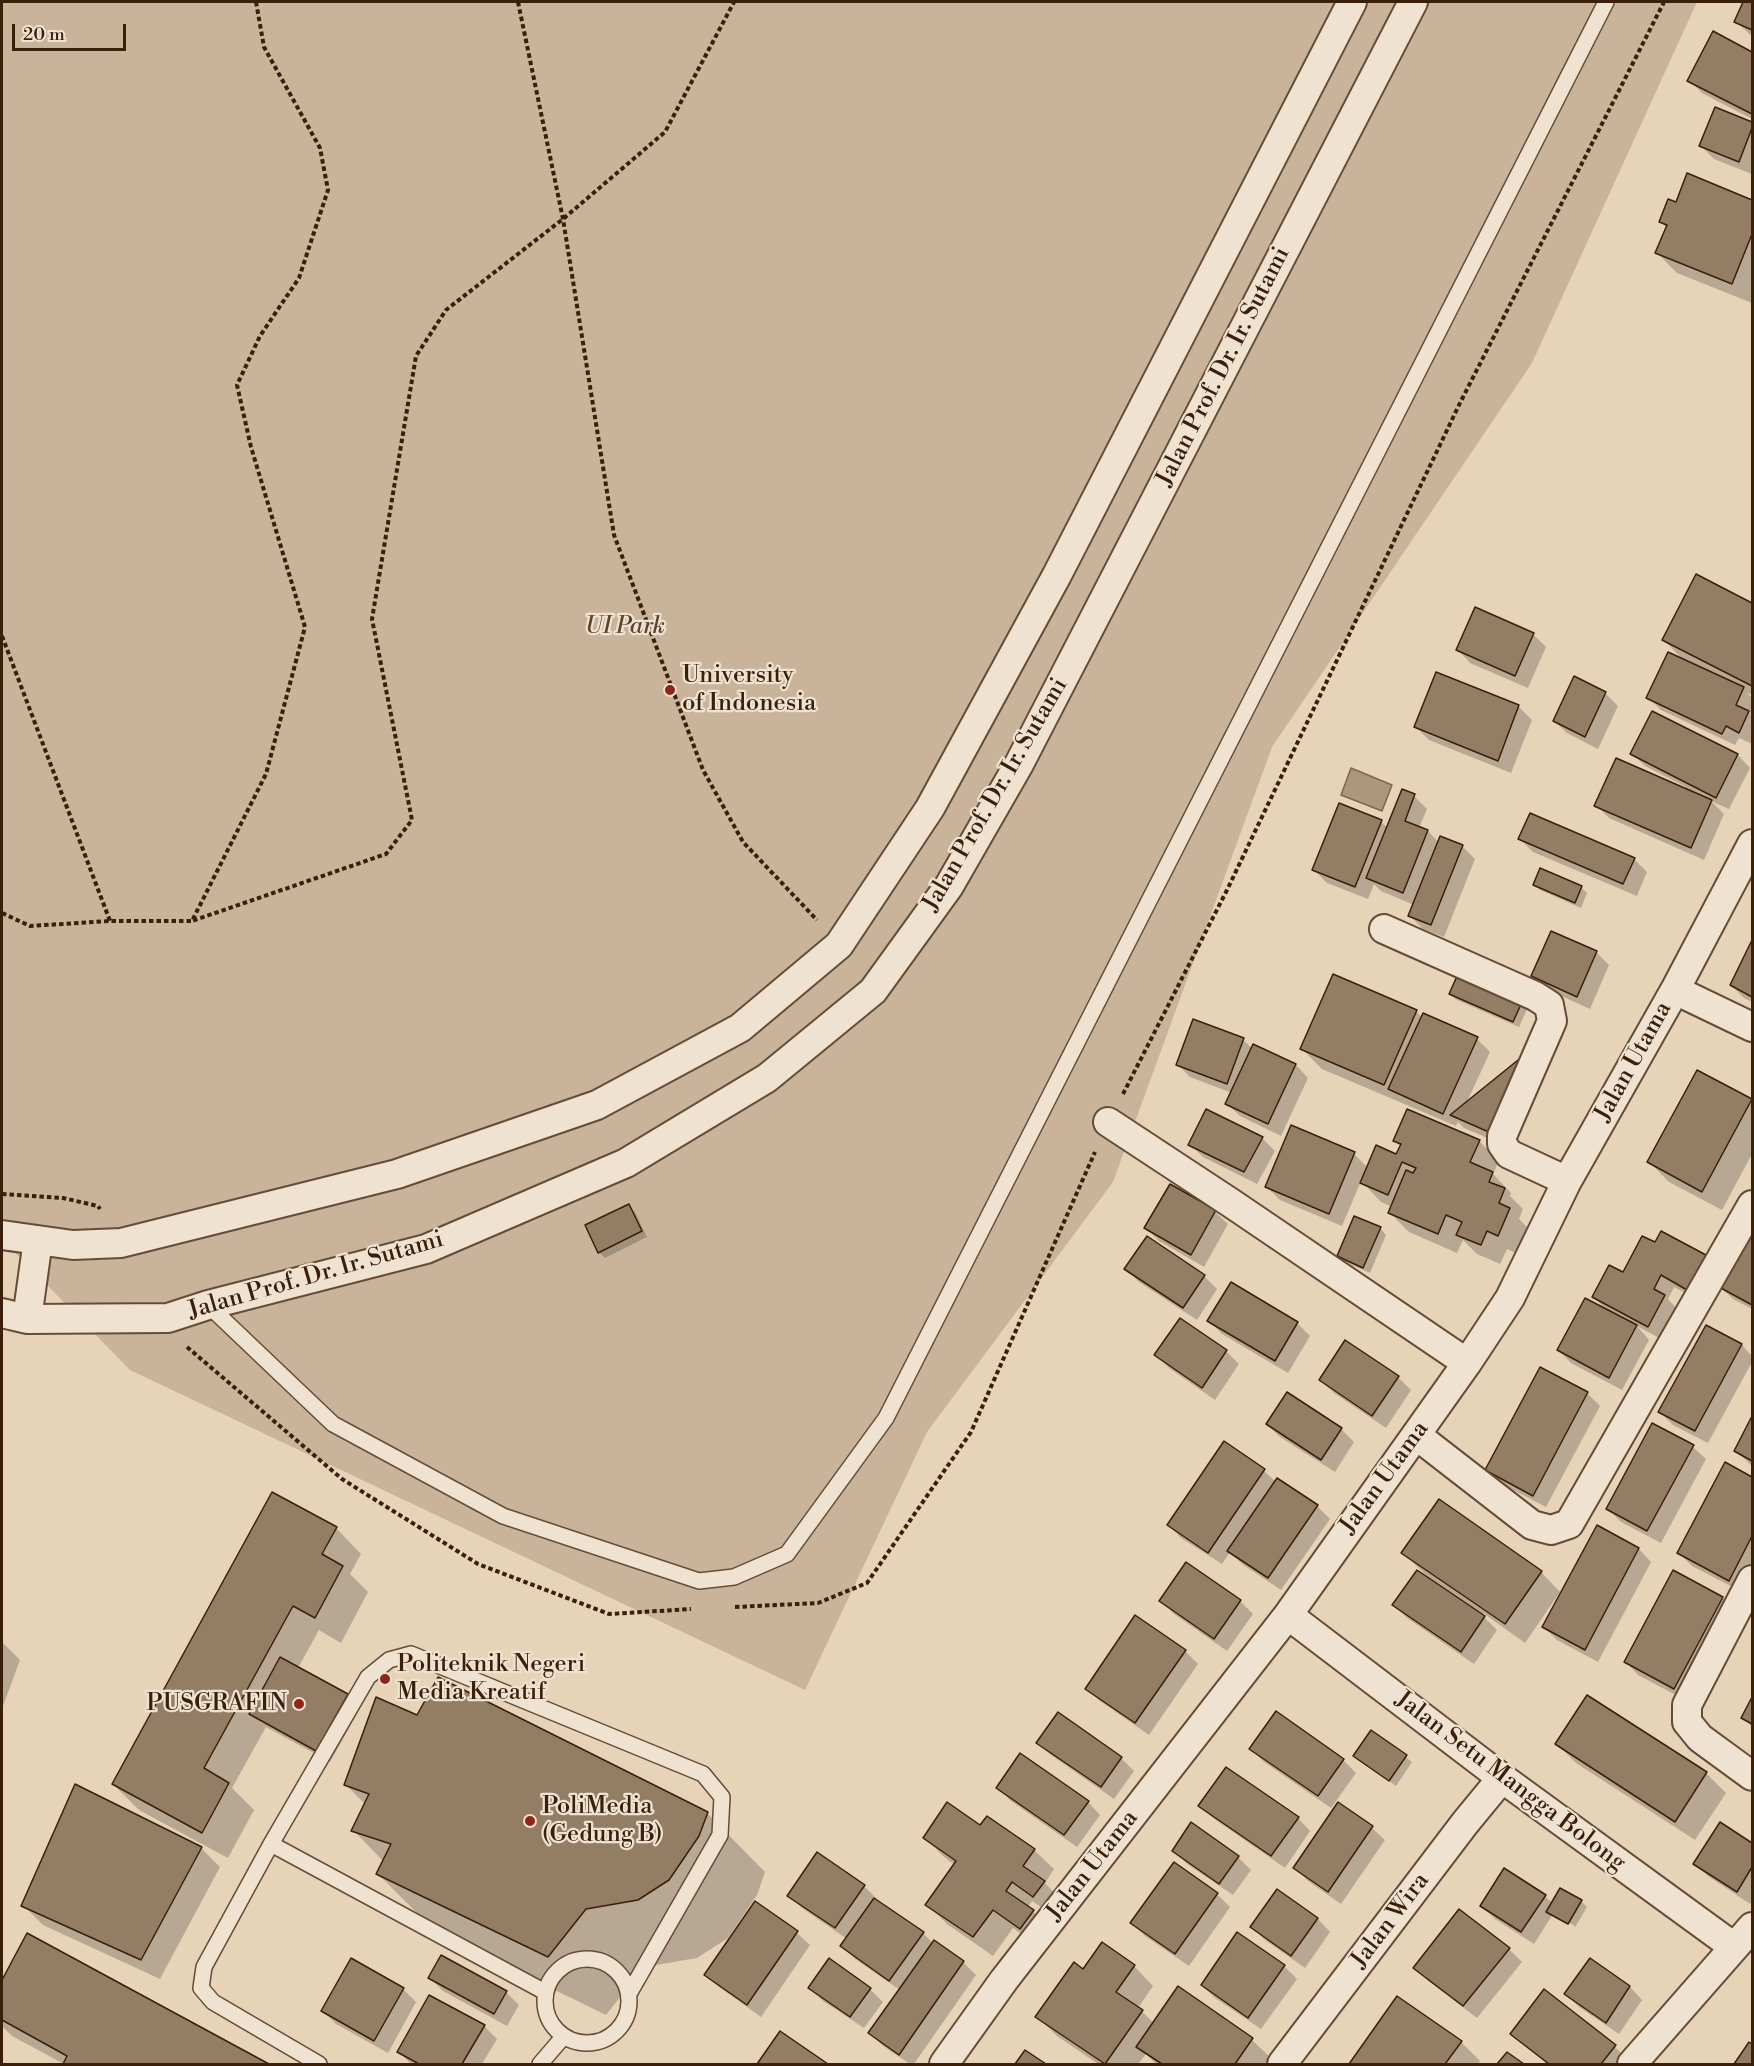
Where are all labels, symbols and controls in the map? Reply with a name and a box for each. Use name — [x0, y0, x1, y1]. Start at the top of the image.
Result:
scale bar — [15, 12, 129, 50]
text: 20 m — [23, 23, 65, 46]
street label: Jalan Prof. Dr. Ir. Sutami — [1151, 243, 1297, 491]
park label: UI Park — [585, 613, 665, 641]
place label: University of Indonesia — [682, 662, 816, 718]
street label: Jalan Prof. Dr. Ir. Sutami — [917, 673, 1075, 917]
marker: University of Indonesia — [663, 683, 677, 697]
street label: Jalan Utama — [1589, 997, 1679, 1127]
street label: Jalan Prof. Dr. Ir. Sutami — [185, 1226, 447, 1326]
street label: Jalan Utama — [1334, 1416, 1436, 1540]
place label: Politeknik Negeri Media Kreatif — [397, 1651, 585, 1707]
marker: Politeknik Negeri Media Kreatif — [378, 1672, 392, 1686]
street label: Jalan Setu Mangga Bolong — [1389, 1686, 1631, 1878]
place label: PUSGRAFIN — [146, 1690, 287, 1718]
marker: PUSGRAFIN — [292, 1697, 306, 1711]
place label: PoliMedia (Gedung B) — [542, 1793, 663, 1849]
street label: Jalan Utama — [1041, 1805, 1145, 1927]
marker: PoliMedia (Gedung B) — [523, 1814, 537, 1828]
street label: Jalan Wira — [1346, 1868, 1436, 1974]

